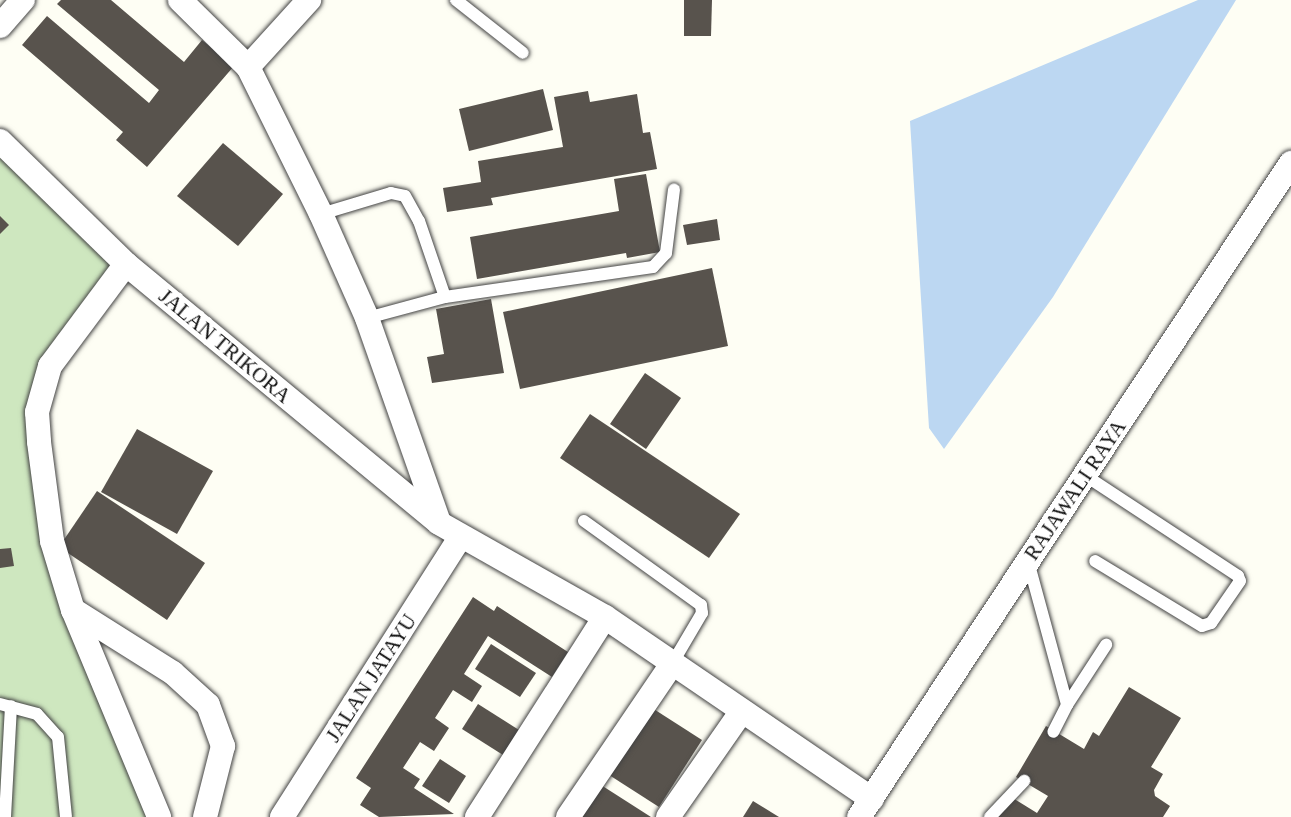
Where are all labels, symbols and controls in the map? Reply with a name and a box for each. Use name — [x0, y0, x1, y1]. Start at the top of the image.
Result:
street label: JALAN TRIKORA — [154, 283, 296, 409]
street label: RAJAWALI RAYA — [1019, 415, 1131, 565]
street label: JALAN JATAYU — [320, 609, 422, 747]

